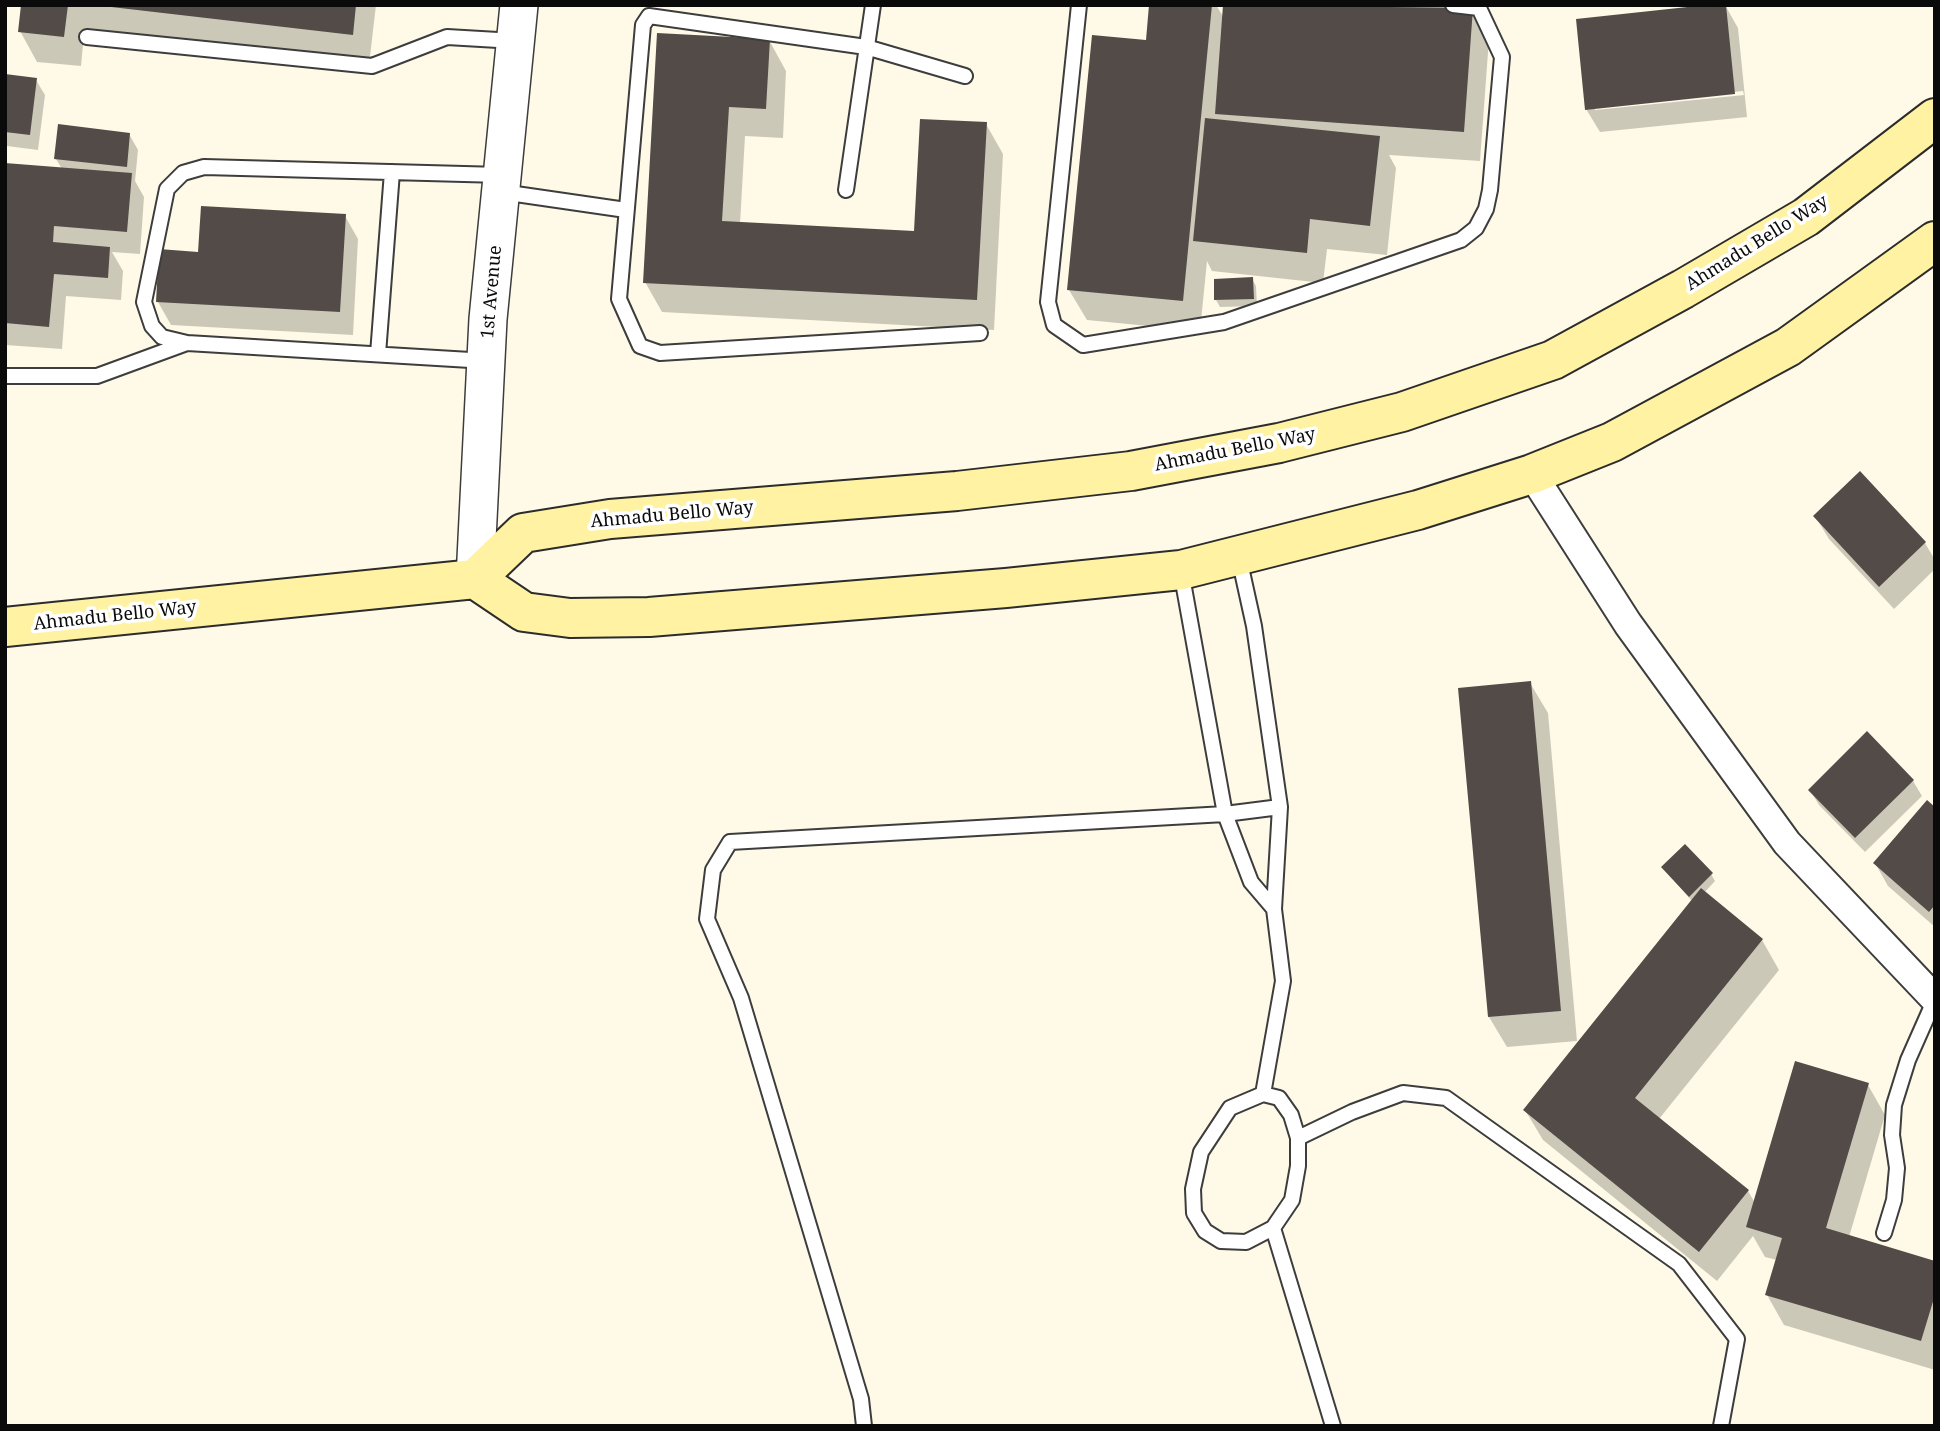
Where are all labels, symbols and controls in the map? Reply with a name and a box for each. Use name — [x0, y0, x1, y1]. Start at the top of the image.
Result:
street label: Ahmadu Bello Way — [1682, 190, 1832, 296]
street label: 1st Avenue — [477, 244, 507, 340]
street label: Ahmadu Bello Way — [1153, 424, 1317, 476]
street label: Ahmadu Bello Way — [590, 497, 754, 533]
street label: Ahmadu Bello Way — [33, 597, 197, 635]

